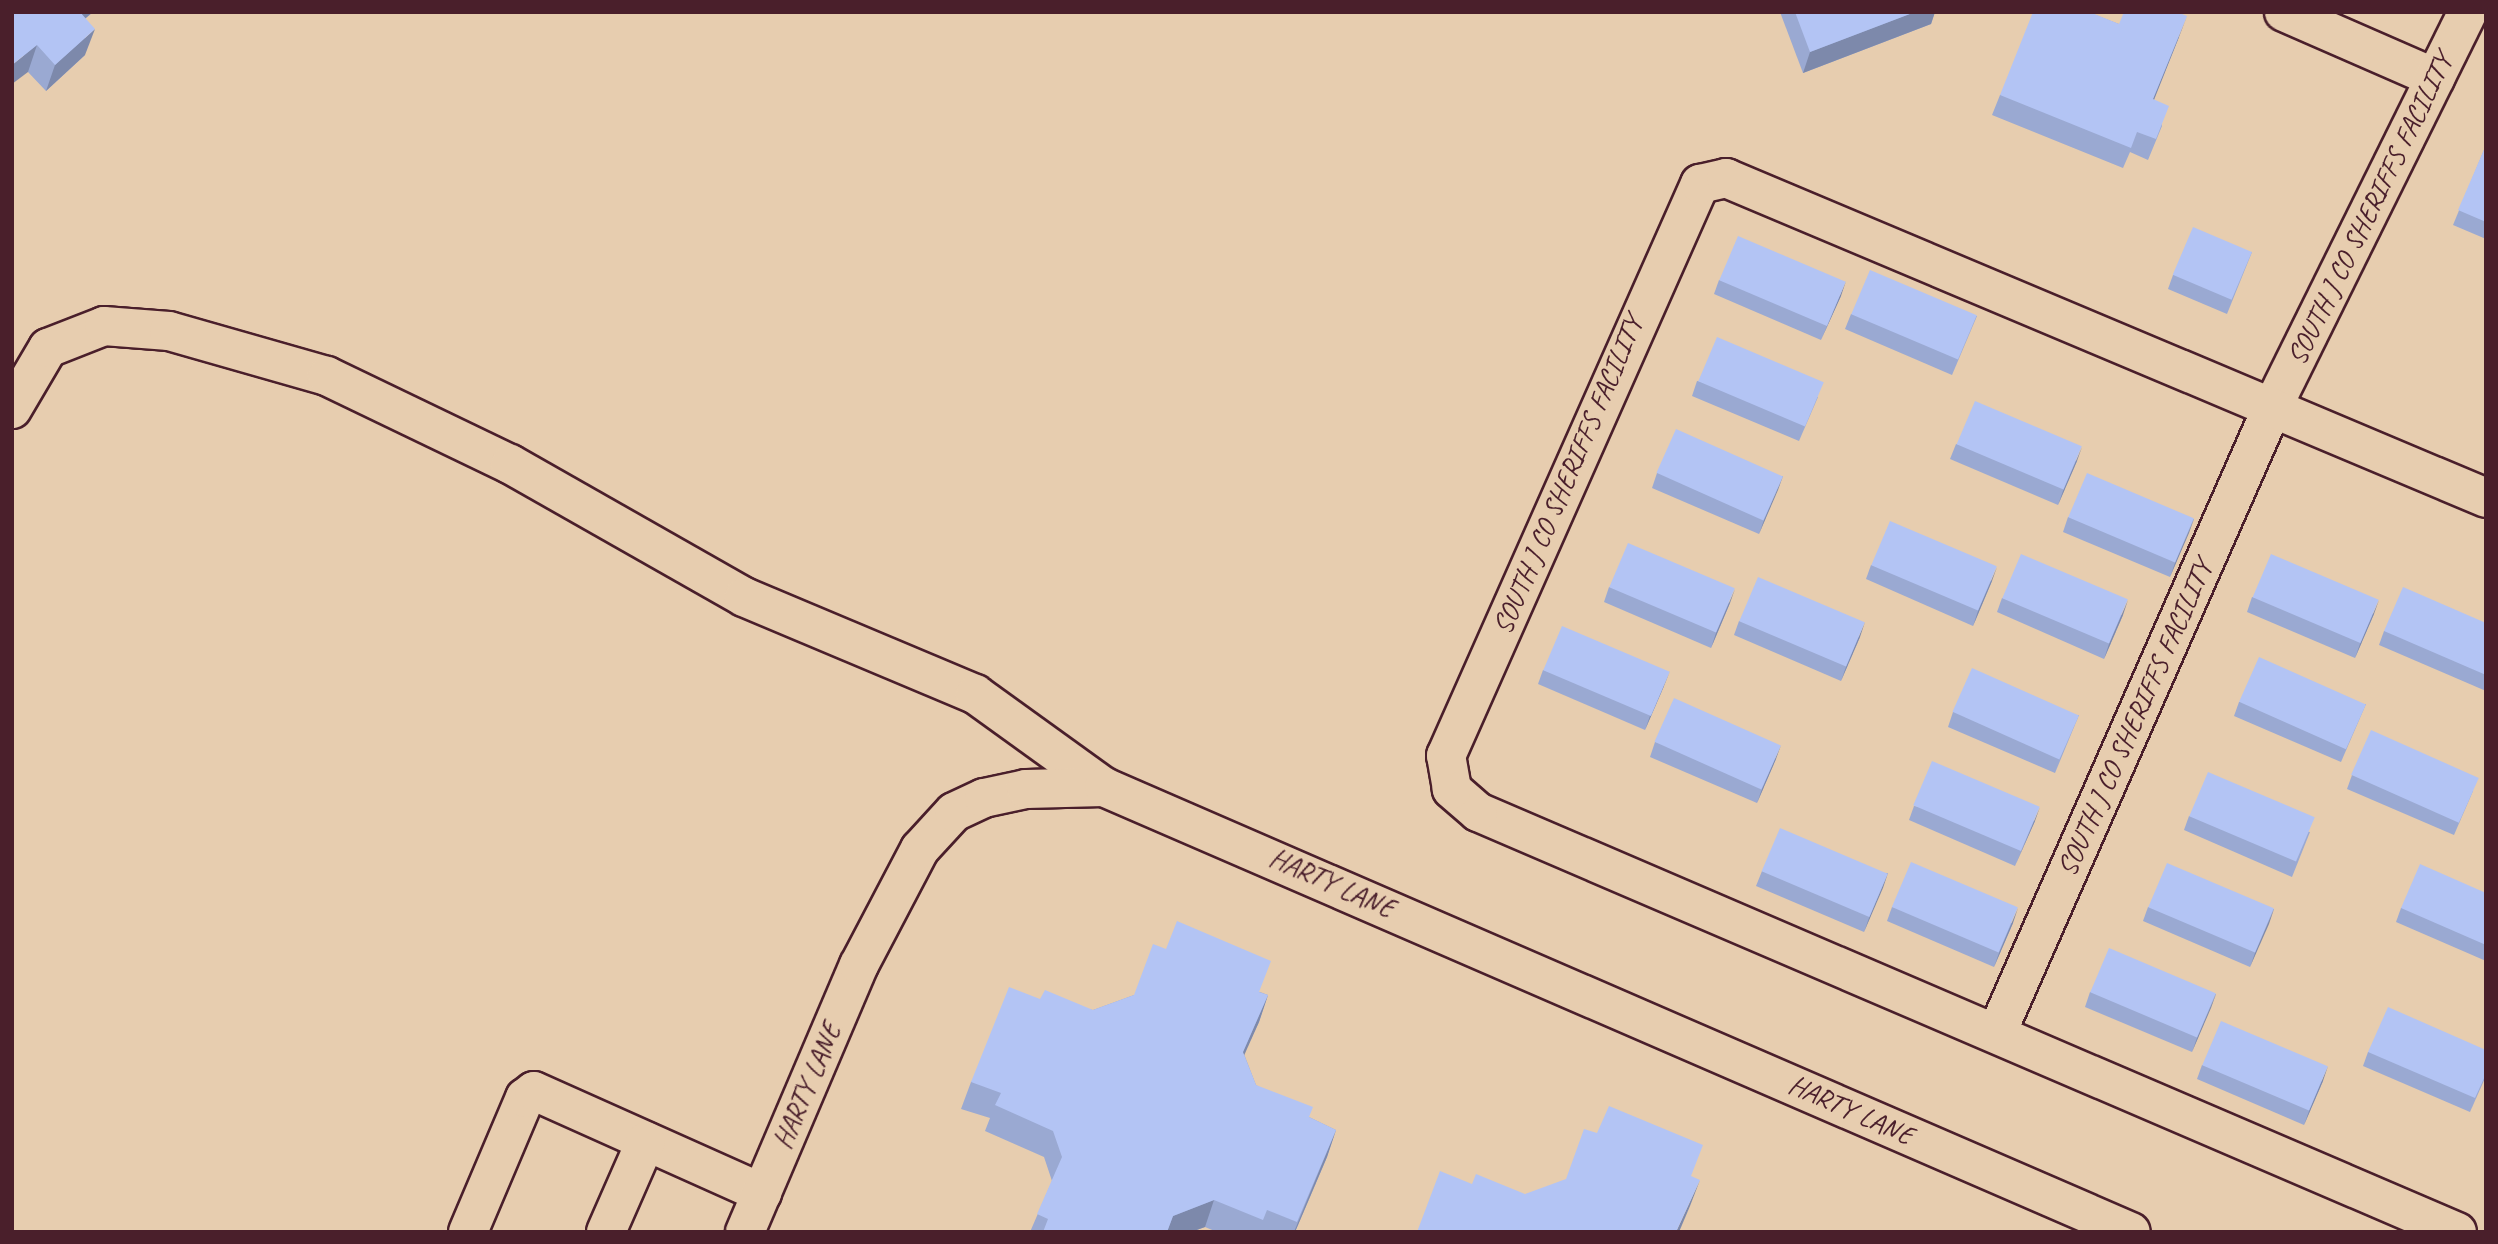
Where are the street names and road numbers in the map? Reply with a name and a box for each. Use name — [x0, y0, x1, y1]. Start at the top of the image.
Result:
street label: SOUTH J CO SHERIFFS FACILITY — [2280, 48, 2460, 370]
street label: SOUTH J CO SHERIFFS FACILITY — [1486, 311, 1650, 639]
street label: SOUTH J CO SHERIFFS FACILITY — [2050, 555, 2220, 881]
street label: HARTY LANE — [1264, 840, 1400, 926]
street label: HARTY LANE — [765, 1018, 849, 1154]
street label: HARTY LANE — [1783, 1067, 1919, 1153]

